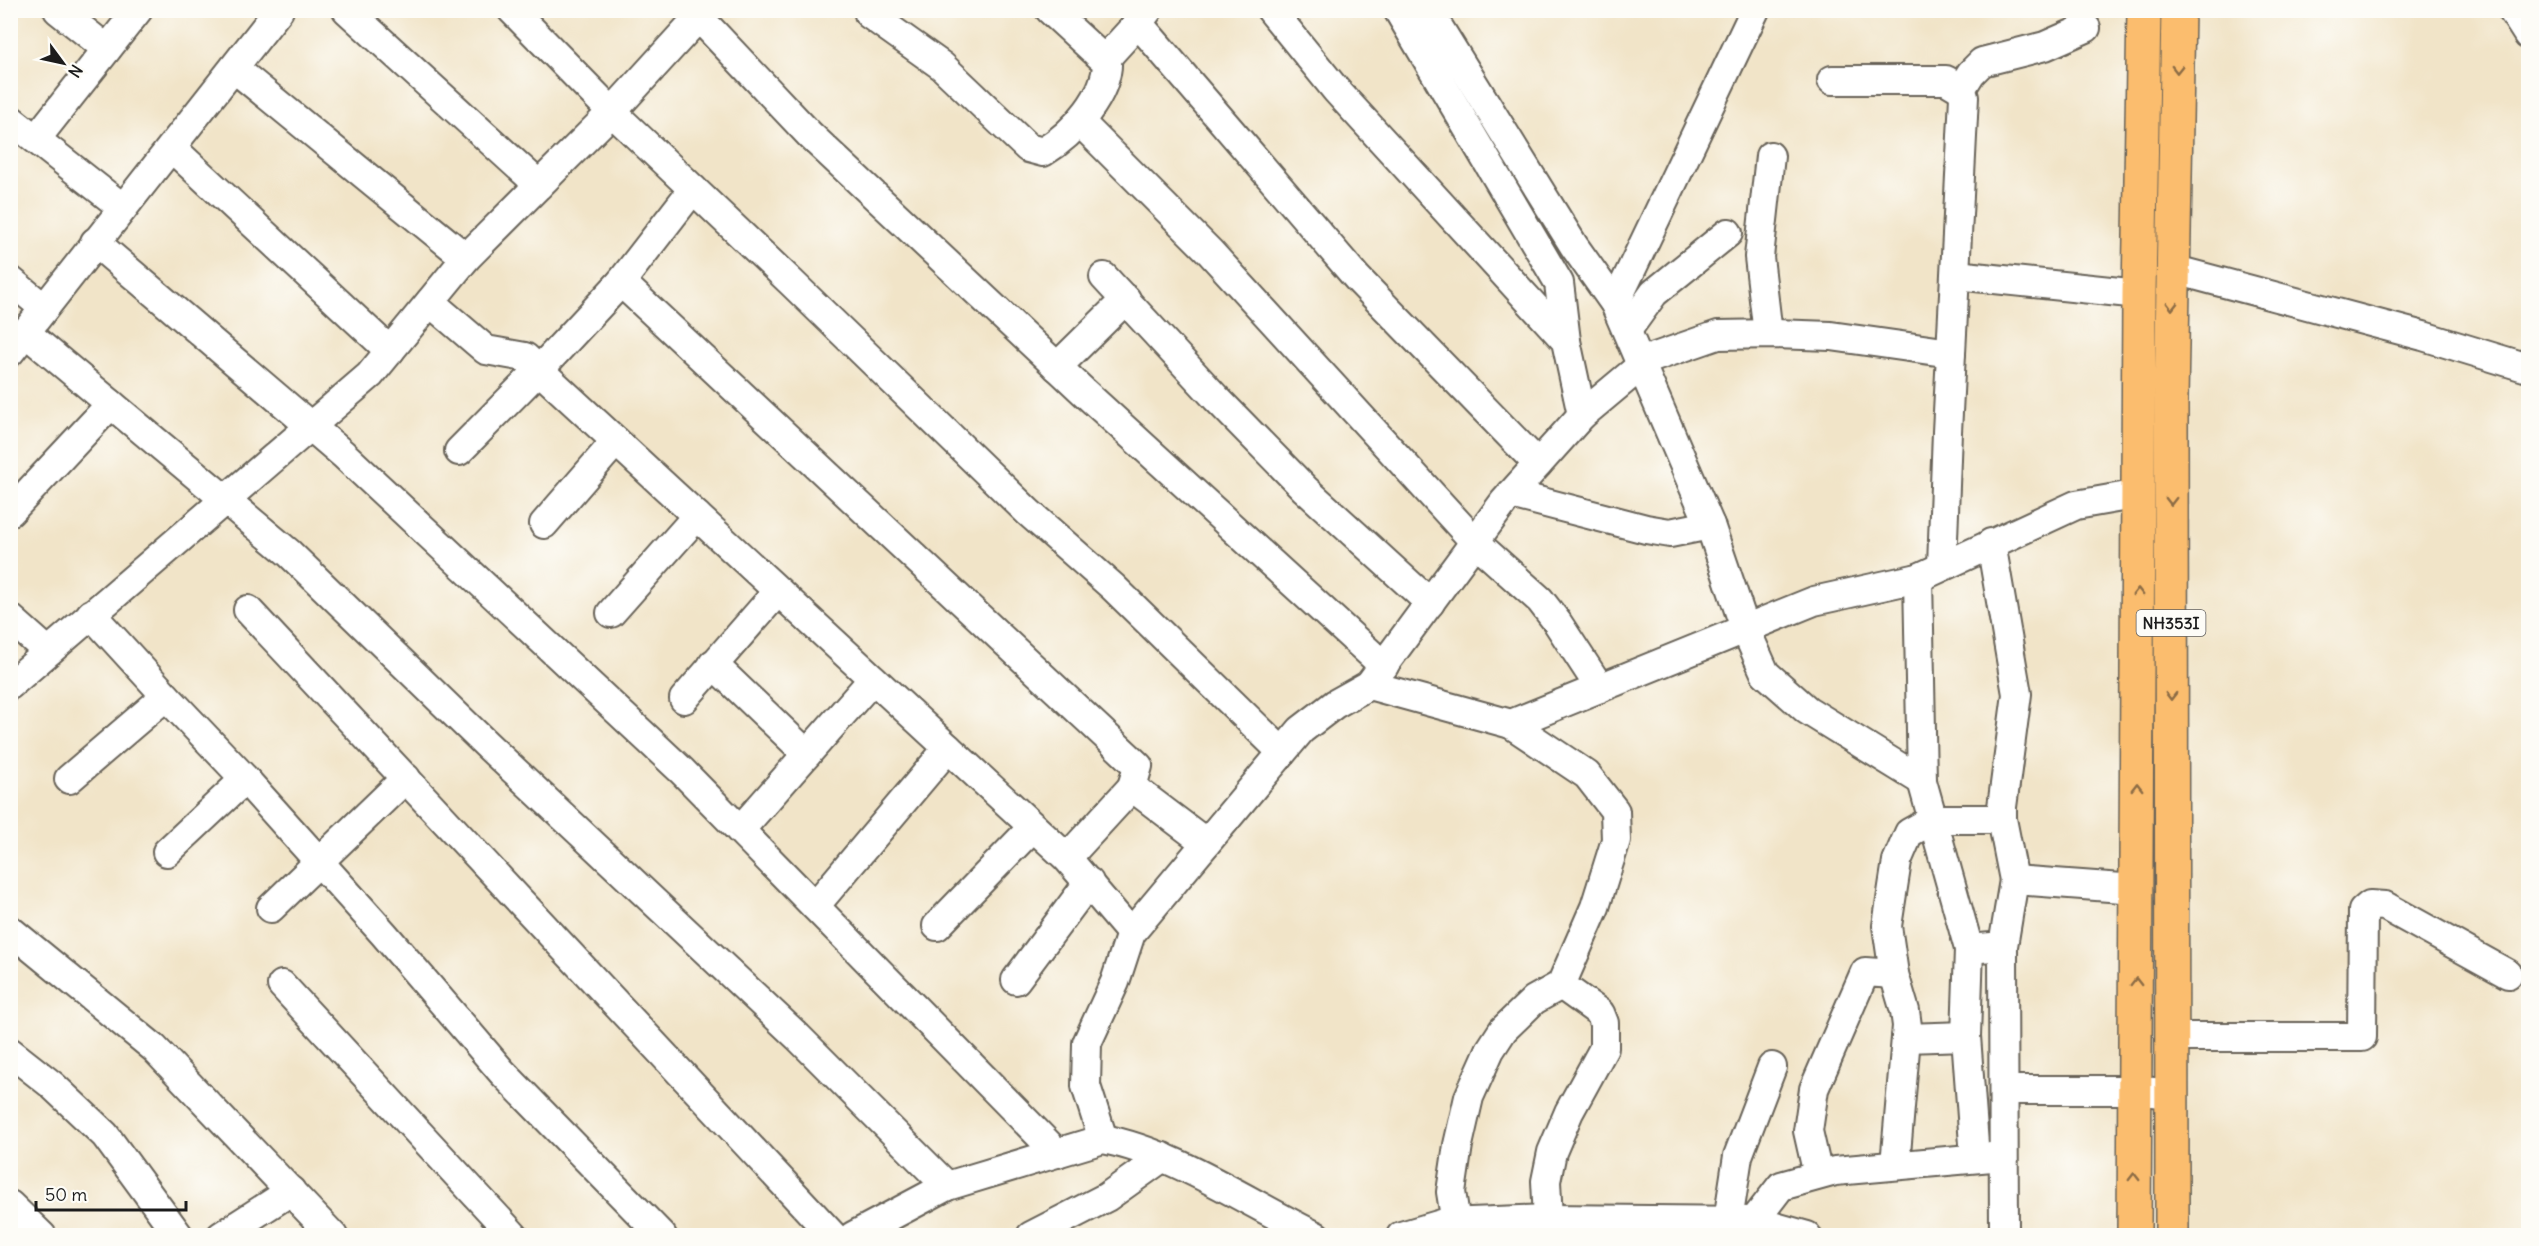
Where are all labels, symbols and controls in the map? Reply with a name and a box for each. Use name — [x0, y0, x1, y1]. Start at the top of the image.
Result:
north arrow — [33, 33, 93, 93]
text: N — [64, 61, 87, 81]
one-way arrow — [2171, 64, 2183, 73]
one-way arrow — [2166, 301, 2178, 310]
one-way arrow — [2165, 496, 2177, 505]
one-way arrow — [2132, 588, 2144, 597]
road number: NH353I — [2136, 610, 2206, 636]
one-way arrow — [2165, 691, 2177, 700]
one-way arrow — [2131, 783, 2143, 792]
one-way arrow — [2130, 978, 2142, 987]
one-way arrow — [2128, 1173, 2140, 1182]
scale bar — [36, 1174, 186, 1212]
text: 50 m — [45, 1183, 87, 1206]

